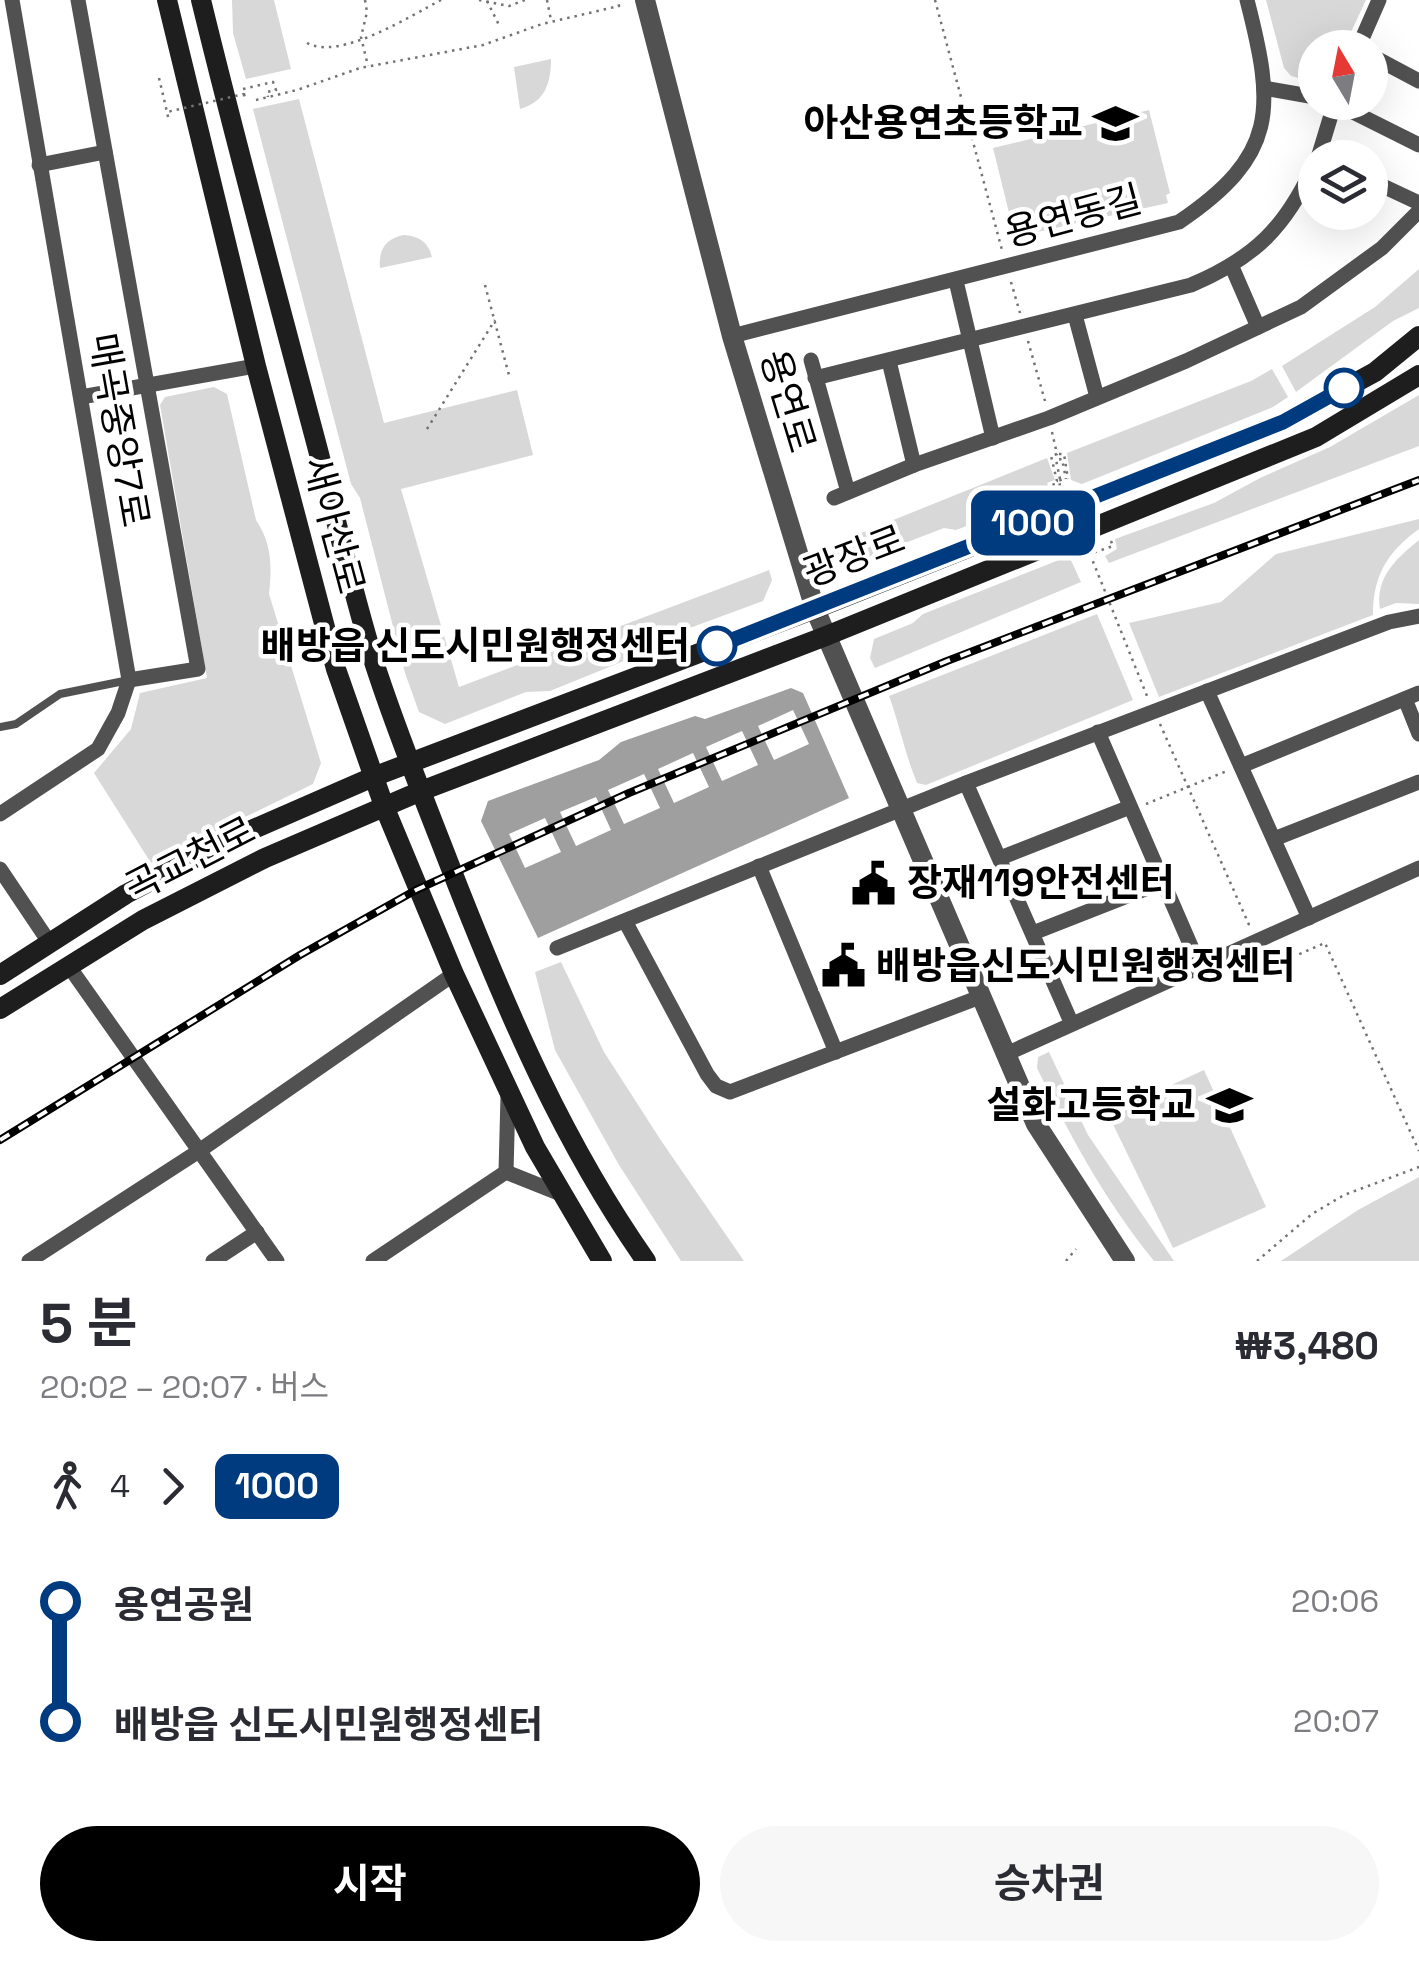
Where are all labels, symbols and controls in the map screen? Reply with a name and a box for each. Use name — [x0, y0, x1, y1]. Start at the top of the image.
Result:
north arrow — [1298, 30, 1388, 120]
map controls — [1298, 30, 1388, 230]
place label: 아산용연초등학교 — [803, 99, 1083, 147]
school or university icon: 아산용연초등학교 — [1092, 99, 1140, 147]
button: layers — [1298, 140, 1388, 230]
street label: 용연동길 — [999, 175, 1147, 257]
street label: 매곡중앙7로 — [78, 329, 160, 531]
street label: 용연로 — [750, 344, 826, 458]
unlabelled marker — [1325, 369, 1363, 407]
street label: 새아산로 — [293, 451, 375, 599]
line badge: 1000 — [963, 490, 1103, 556]
text: 1000 — [991, 501, 1075, 545]
street label: 광장로 — [796, 515, 912, 597]
place label: 배방읍 신도시민원행정센터 — [261, 622, 690, 670]
marker: 배방읍 신도시민원행정센터 — [698, 627, 736, 665]
street label: 곡교천로 — [117, 806, 263, 912]
public building icon: 장재119안전센터 — [850, 859, 898, 907]
place label: 장재119안전센터 — [907, 859, 1175, 907]
public building icon: 배방읍신도시민원행정센터 — [819, 942, 867, 990]
place label: 배방읍신도시민원행정센터 — [876, 942, 1296, 990]
place label: 설화고등학교 — [986, 1081, 1196, 1129]
school or university icon: 설화고등학교 — [1205, 1081, 1253, 1129]
text: 5 분 — [40, 1288, 138, 1358]
text: ₩3,480 — [1234, 1322, 1379, 1370]
text: 20:02 – 20:07 · 버스 — [40, 1367, 329, 1407]
icon: walk — [40, 1459, 95, 1514]
icon: forward — [145, 1459, 200, 1514]
text: 1000 — [235, 1464, 319, 1508]
text: 4 — [110, 1466, 130, 1506]
text: 용연공원 — [114, 1581, 254, 1629]
text: 20:06 — [1291, 1581, 1379, 1621]
text: 배방읍 신도시민원행정센터 — [114, 1701, 543, 1749]
text: 20:07 — [1293, 1701, 1379, 1741]
button: 시작 — [40, 1826, 700, 1941]
button: 승차권 — [720, 1826, 1379, 1941]

